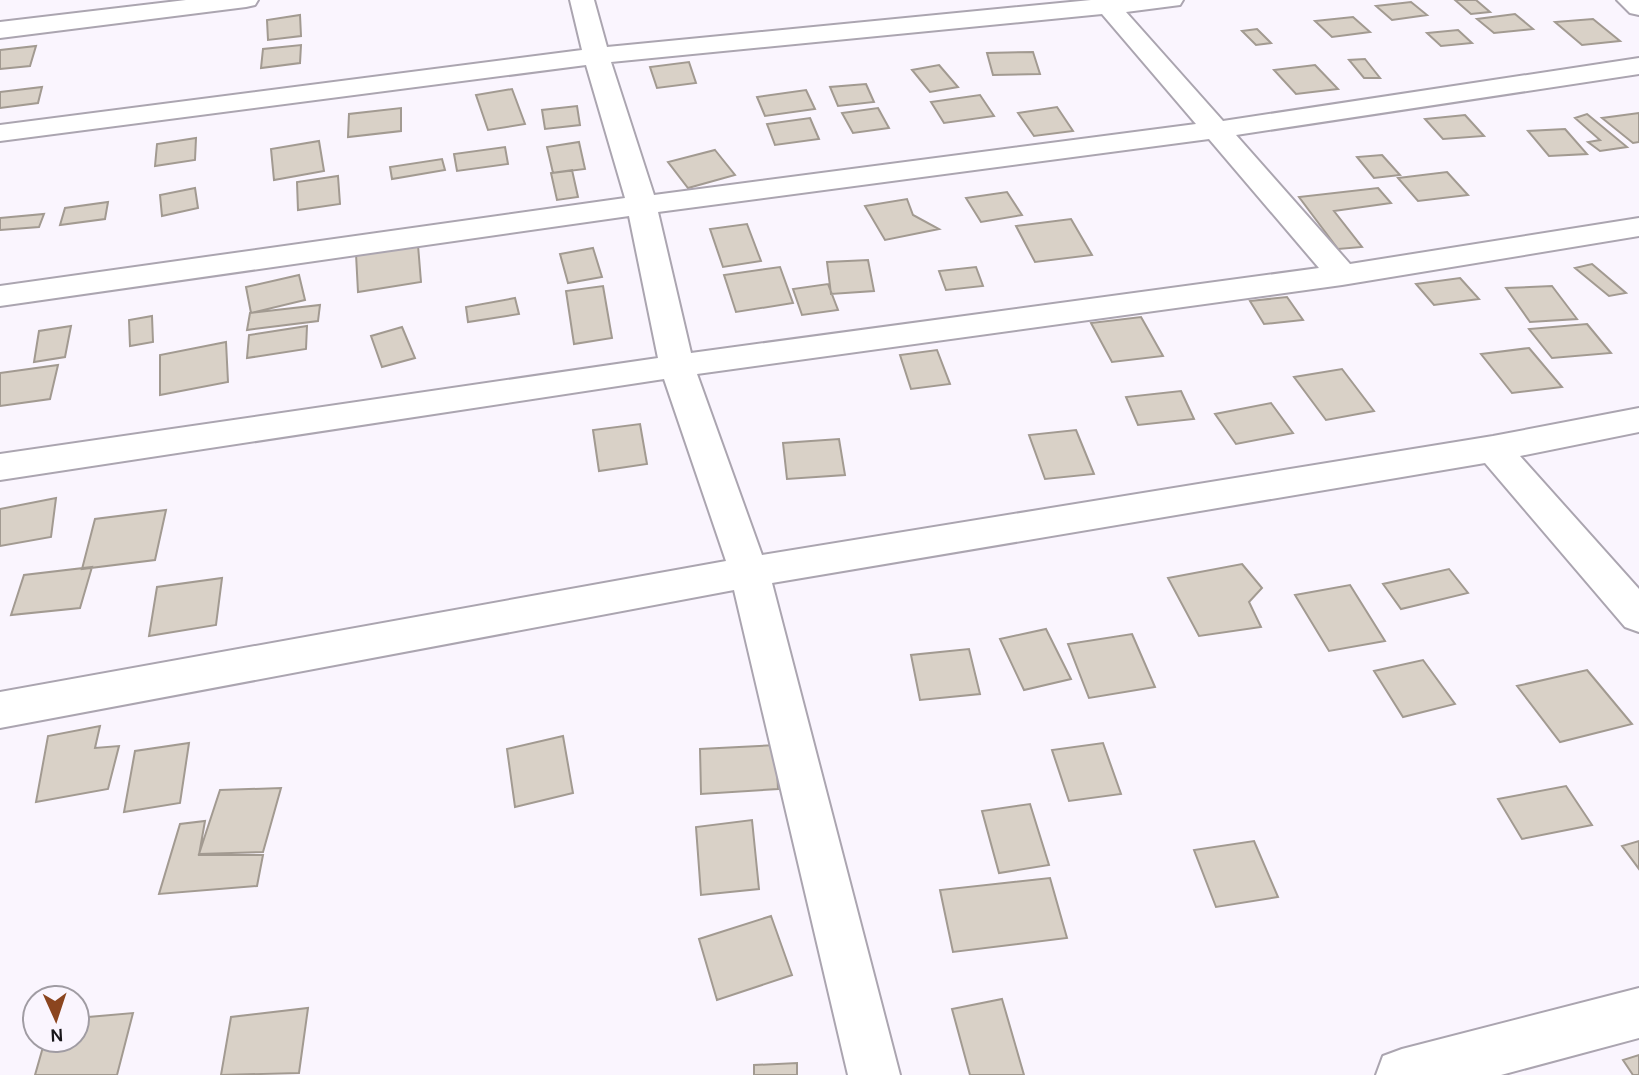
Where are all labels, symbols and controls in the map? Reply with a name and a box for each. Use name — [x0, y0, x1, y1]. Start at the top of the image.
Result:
north arrow — [21, 984, 91, 1054]
text: N — [49, 1024, 64, 1046]

